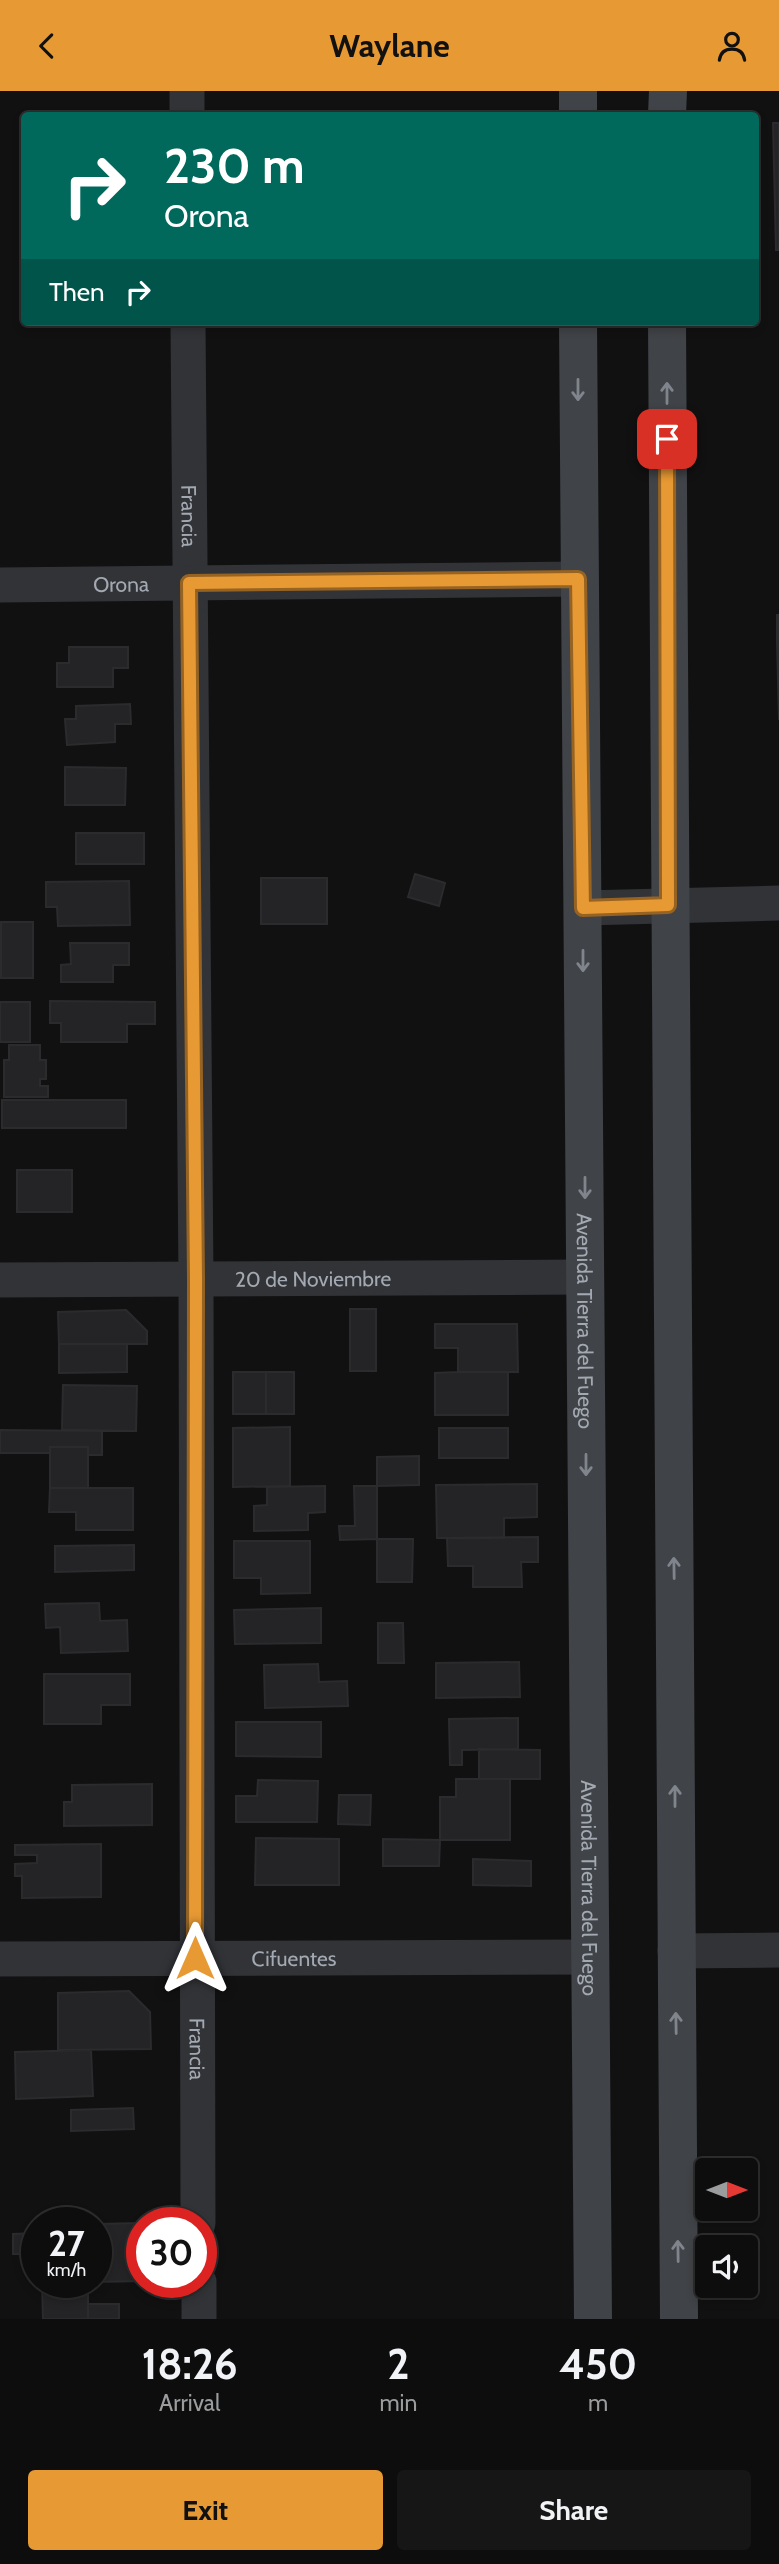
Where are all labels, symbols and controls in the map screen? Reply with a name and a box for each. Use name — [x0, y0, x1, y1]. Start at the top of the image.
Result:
text: Waylane — [329, 26, 450, 65]
icon: back — [28, 27, 66, 65]
icon: person — [713, 27, 751, 65]
text: 230 m — [164, 136, 305, 195]
icon: right — [49, 140, 140, 231]
text: Orona — [164, 196, 249, 235]
icon: right — [119, 273, 157, 311]
text: Then — [49, 276, 105, 308]
one-way arrow — [571, 378, 585, 401]
one-way arrow — [660, 382, 674, 405]
pin — [637, 409, 697, 469]
icon: arrive — [648, 420, 686, 458]
street label: Francia — [177, 485, 202, 547]
street label: Orona — [93, 571, 149, 597]
one-way arrow — [576, 949, 590, 972]
one-way arrow — [578, 1176, 592, 1199]
street label: Avenida Tierra del Fuego — [572, 1213, 599, 1429]
street label: 20 de Noviembre — [235, 1265, 391, 1291]
one-way arrow — [579, 1453, 593, 1476]
one-way arrow — [668, 1557, 681, 1580]
street label: Avenida Tierra del Fuego — [576, 1780, 603, 1996]
one-way arrow — [668, 1785, 682, 1808]
position arrow — [158, 1921, 232, 1995]
street label: Cifuentes — [252, 1945, 337, 1971]
one-way arrow — [669, 2012, 683, 2035]
street label: Francia — [185, 2018, 210, 2080]
north arrow — [695, 2158, 758, 2221]
map controls — [695, 2158, 758, 2298]
speed limit sign: 30 — [126, 2207, 217, 2298]
text: 27 — [48, 2222, 85, 2265]
button: sound — [695, 2235, 758, 2298]
one-way arrow — [671, 2240, 685, 2263]
text: km/h — [47, 2259, 86, 2281]
text: 18:26 — [142, 2338, 238, 2390]
text: 2 — [387, 2338, 409, 2390]
text: 450 — [559, 2338, 637, 2390]
text: Arrival — [159, 2389, 220, 2417]
text: min — [379, 2389, 417, 2417]
text: m — [588, 2389, 608, 2417]
button: Exit — [28, 2470, 383, 2550]
button: Share — [397, 2470, 751, 2550]

